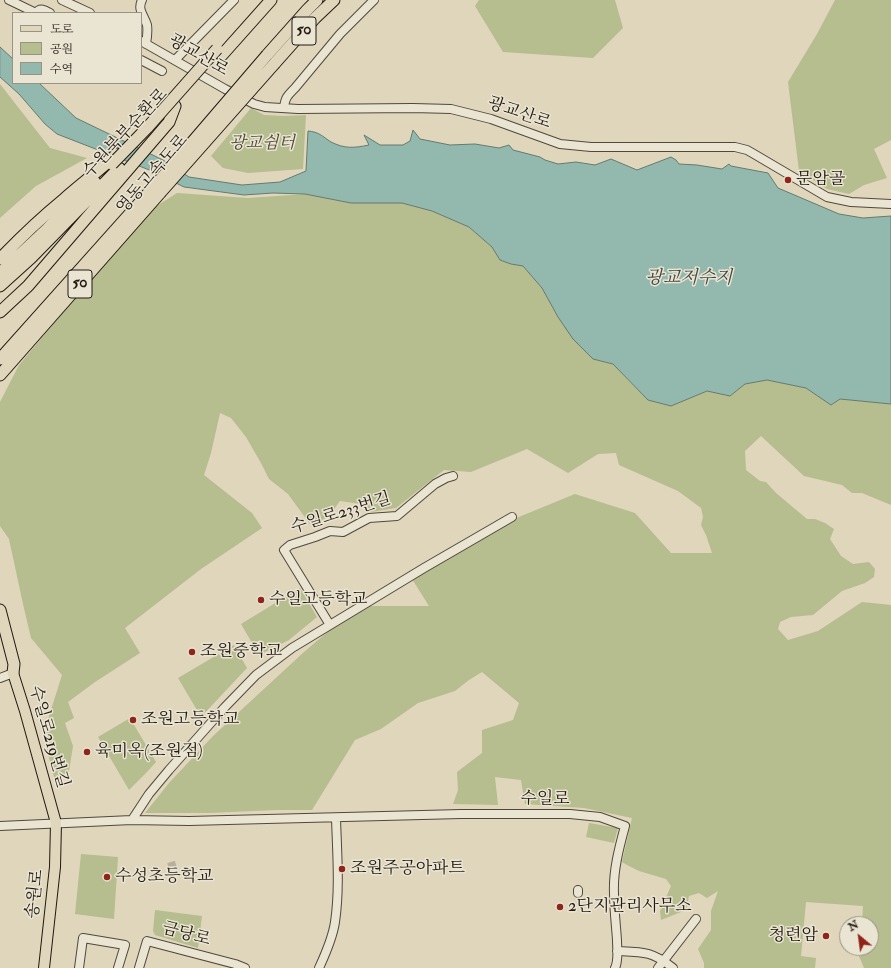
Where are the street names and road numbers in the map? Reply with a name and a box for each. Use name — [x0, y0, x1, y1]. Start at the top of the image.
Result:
road number: 50 — [292, 17, 316, 45]
street label: 광교산로 — [164, 31, 232, 81]
street label: 수원북부순환로 — [79, 85, 173, 183]
street label: 광교산로 — [485, 94, 553, 134]
street label: 영동고속도로 — [113, 131, 193, 219]
road number: 50 — [68, 270, 92, 298]
street label: 수일로233번길 — [288, 489, 394, 539]
street label: 수일로219번길 — [24, 684, 72, 790]
street label: 수일로 — [520, 789, 570, 811]
street label: 송원로 — [23, 868, 49, 920]
street label: 금당로 — [160, 919, 212, 951]

